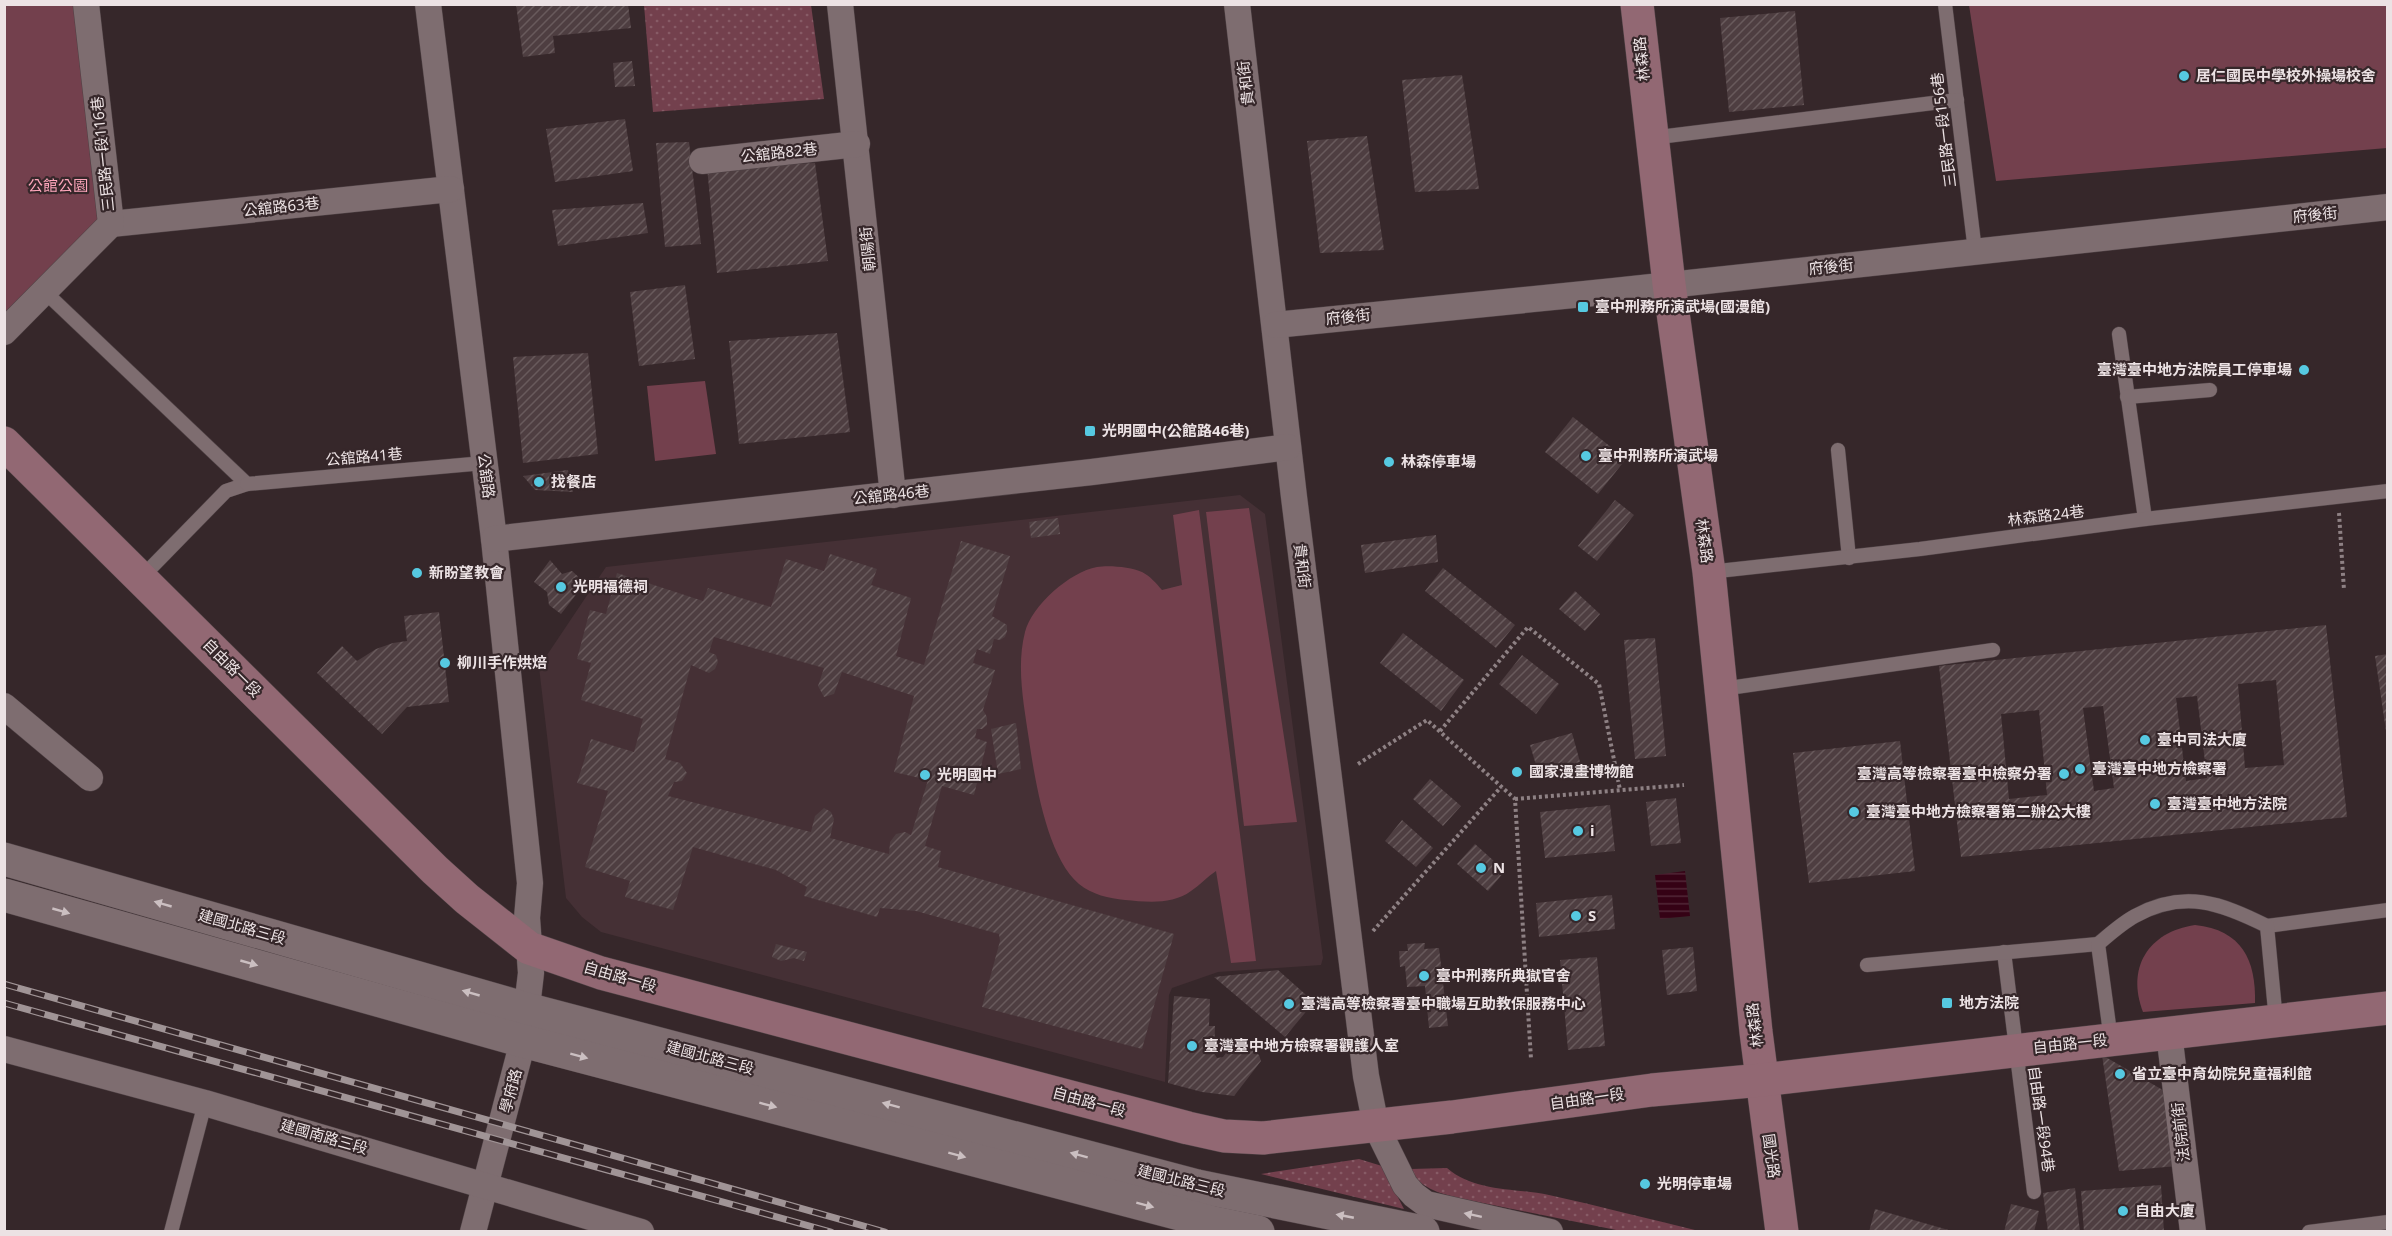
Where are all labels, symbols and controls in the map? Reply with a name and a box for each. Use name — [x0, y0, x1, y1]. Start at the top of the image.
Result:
street label: 林森路 — [1629, 36, 1653, 83]
street label: 貴和街 — [1232, 60, 1258, 107]
place label: 居仁國民中學校外操場校舍 — [2196, 65, 2376, 85]
marker: 居仁國民中學校外操場校舍 — [2177, 69, 2191, 83]
street label: 三民路一段156巷 — [1926, 71, 1960, 189]
street label: 三民路一段116巷 — [86, 96, 118, 213]
street label: 公舘路82巷 — [739, 138, 818, 166]
park label: 公館公園 — [28, 175, 88, 195]
street label: 公舘路63巷 — [241, 192, 320, 220]
street label: 府後街 — [2291, 202, 2338, 226]
street label: 朝陽街 — [855, 226, 879, 273]
street label: 府後街 — [1807, 254, 1854, 278]
place label: 臺中刑務所演武場(國漫館) — [1595, 296, 1770, 316]
marker: 臺中刑務所演武場(國漫館) — [1576, 300, 1590, 314]
street label: 府後街 — [1324, 304, 1371, 328]
place label: 臺灣臺中地方法院員工停車場 — [2097, 359, 2292, 379]
marker: 臺灣臺中地方法院員工停車場 — [2297, 363, 2311, 377]
place label: 光明國中(公館路46巷) — [1102, 420, 1249, 440]
marker: 光明國中(公館路46巷) — [1083, 424, 1097, 438]
street label: 公舘路41巷 — [325, 443, 403, 469]
place label: 臺中刑務所演武場 — [1598, 445, 1718, 465]
marker: 臺中刑務所演武場 — [1579, 449, 1593, 463]
place label: 林森停車場 — [1401, 451, 1476, 471]
street label: 公舘路 — [474, 452, 500, 499]
marker: 林森停車場 — [1382, 455, 1396, 469]
place label: 找餐店 — [551, 471, 596, 491]
marker: 找餐店 — [532, 475, 546, 489]
street label: 公舘路46巷 — [851, 480, 930, 508]
street label: 林森路24巷 — [2006, 500, 2085, 530]
street label: 林森路 — [1692, 517, 1718, 565]
street label: 貴和街 — [1290, 542, 1316, 589]
place label: 新盼望教會 — [429, 562, 504, 582]
marker: 新盼望教會 — [410, 566, 424, 580]
place label: 光明福德祠 — [573, 576, 648, 596]
marker: 光明福德祠 — [554, 580, 568, 594]
street label: 自由路一段 — [199, 634, 266, 701]
place label: 柳川手作烘焙 — [457, 652, 547, 672]
marker: 柳川手作烘焙 — [438, 656, 452, 670]
place label: 臺中司法大廈 — [2157, 729, 2247, 749]
marker: 臺中司法大廈 — [2138, 733, 2152, 747]
place label: 臺灣臺中地方檢察署 — [2092, 758, 2227, 778]
place label: 國家漫畫博物館 — [1529, 761, 1634, 781]
marker: 臺灣臺中地方檢察署 — [2073, 762, 2087, 776]
place label: 臺灣高等檢察署臺中檢察分署 — [1857, 763, 2052, 783]
place label: 光明國中 — [937, 764, 997, 784]
marker: 國家漫畫博物館 — [1510, 765, 1524, 779]
marker: 臺灣高等檢察署臺中檢察分署 — [2057, 767, 2071, 781]
marker: 光明國中 — [918, 768, 932, 782]
place label: 臺灣臺中地方法院 — [2167, 793, 2287, 813]
marker: 臺灣臺中地方法院 — [2148, 797, 2162, 811]
place label: 臺灣臺中地方檢察署第二辦公大樓 — [1866, 801, 2091, 821]
marker: 臺灣臺中地方檢察署第二辦公大樓 — [1847, 805, 1861, 819]
place label: i — [1590, 820, 1595, 840]
marker: i — [1571, 824, 1585, 838]
place label: N — [1493, 857, 1505, 877]
marker: N — [1474, 861, 1488, 875]
one-way arrow — [153, 899, 171, 908]
street label: 建國北路三段 — [196, 904, 288, 948]
place label: S — [1588, 905, 1596, 925]
one-way arrow — [52, 906, 70, 916]
marker: S — [1569, 909, 1583, 923]
street label: 自由路一段 — [581, 956, 659, 996]
one-way arrow — [239, 959, 258, 969]
place label: 臺中刑務所典獄官舍 — [1436, 965, 1571, 985]
marker: 臺中刑務所典獄官舍 — [1417, 969, 1431, 983]
one-way arrow — [462, 988, 480, 997]
place label: 地方法院 — [1959, 992, 2019, 1012]
place label: 臺灣高等檢察署臺中職場互助教保服務中心 — [1301, 993, 1586, 1013]
marker: 地方法院 — [1940, 996, 1954, 1010]
marker: 臺灣高等檢察署臺中職場互助教保服務中心 — [1282, 997, 1296, 1011]
street label: 林森路 — [1741, 1002, 1767, 1049]
street label: 自由路一段 — [2032, 1029, 2108, 1057]
place label: 臺灣臺中地方檢察署觀護人室 — [1204, 1035, 1399, 1055]
street label: 建國北路三段 — [664, 1036, 756, 1078]
marker: 臺灣臺中地方檢察署觀護人室 — [1185, 1039, 1199, 1053]
one-way arrow — [570, 1051, 589, 1061]
place label: 省立臺中育幼院兒童福利館 — [2132, 1063, 2312, 1083]
street label: 自由路一段94巷 — [2025, 1064, 2059, 1173]
street label: 學府路 — [495, 1066, 526, 1115]
marker: 省立臺中育幼院兒童福利館 — [2113, 1067, 2127, 1081]
street label: 自由路一段 — [1050, 1082, 1128, 1120]
street label: 自由路一段 — [1548, 1083, 1625, 1113]
one-way arrow — [882, 1100, 900, 1110]
one-way arrow — [759, 1101, 777, 1111]
street label: 法院前街 — [2166, 1101, 2194, 1163]
street label: 建國南路三段 — [278, 1114, 370, 1158]
street label: 國光路 — [1759, 1132, 1785, 1180]
one-way arrow — [1070, 1150, 1088, 1160]
one-way arrow — [948, 1151, 966, 1160]
street label: 建國北路三段 — [1135, 1159, 1227, 1201]
place label: 光明停車場 — [1657, 1173, 1732, 1193]
marker: 光明停車場 — [1638, 1177, 1652, 1191]
one-way arrow — [1136, 1200, 1154, 1210]
place label: 自由大廈 — [2135, 1200, 2195, 1220]
marker: 自由大廈 — [2116, 1204, 2130, 1218]
one-way arrow — [1463, 1210, 1482, 1219]
one-way arrow — [1335, 1211, 1354, 1220]

